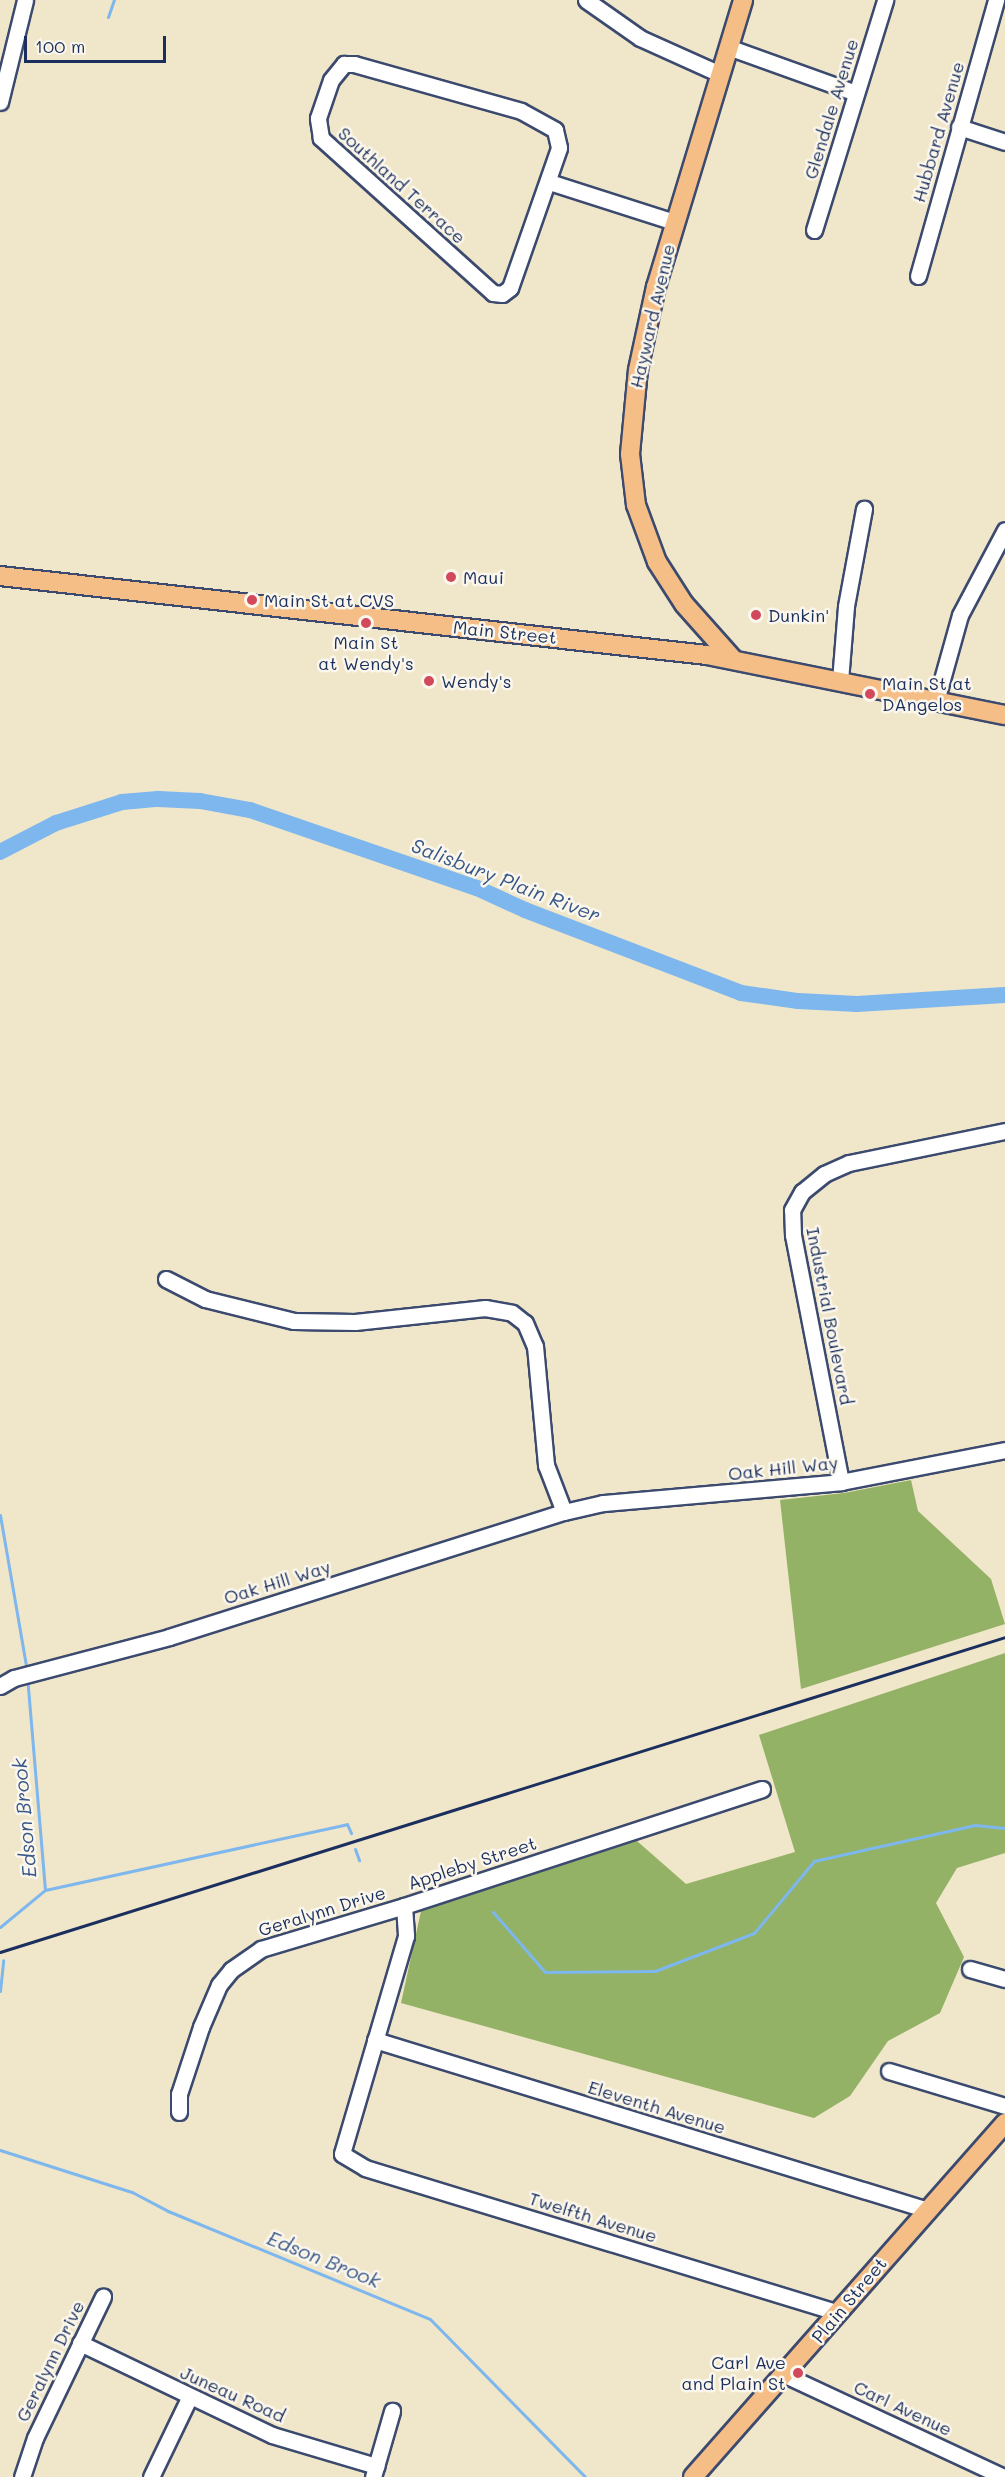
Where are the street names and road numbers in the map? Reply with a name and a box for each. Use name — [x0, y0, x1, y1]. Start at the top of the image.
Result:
street label: Glendale Avenue — [799, 36, 863, 182]
street label: Hubbard Avenue — [908, 59, 968, 205]
street label: Southland Terrace — [334, 122, 470, 248]
street label: Hayward Avenue — [625, 242, 679, 390]
street label: Main Street — [452, 616, 558, 648]
street label: Industrial Boulevard — [802, 1225, 858, 1407]
street label: Oak Hill Way — [727, 1451, 839, 1485]
street label: Oak Hill Way — [221, 1556, 333, 1608]
street label: Appleby Street — [405, 1832, 539, 1894]
street label: Geralynn Drive — [256, 1881, 388, 1941]
street label: Eleventh Avenue — [586, 2076, 728, 2138]
street label: Twelfth Avenue — [526, 2187, 660, 2247]
street label: Plain Street — [807, 2253, 891, 2347]
street label: Geralynn Drive — [11, 2297, 89, 2425]
street label: Juneau Road — [177, 2361, 289, 2427]
street label: Carl Avenue — [851, 2376, 955, 2440]

